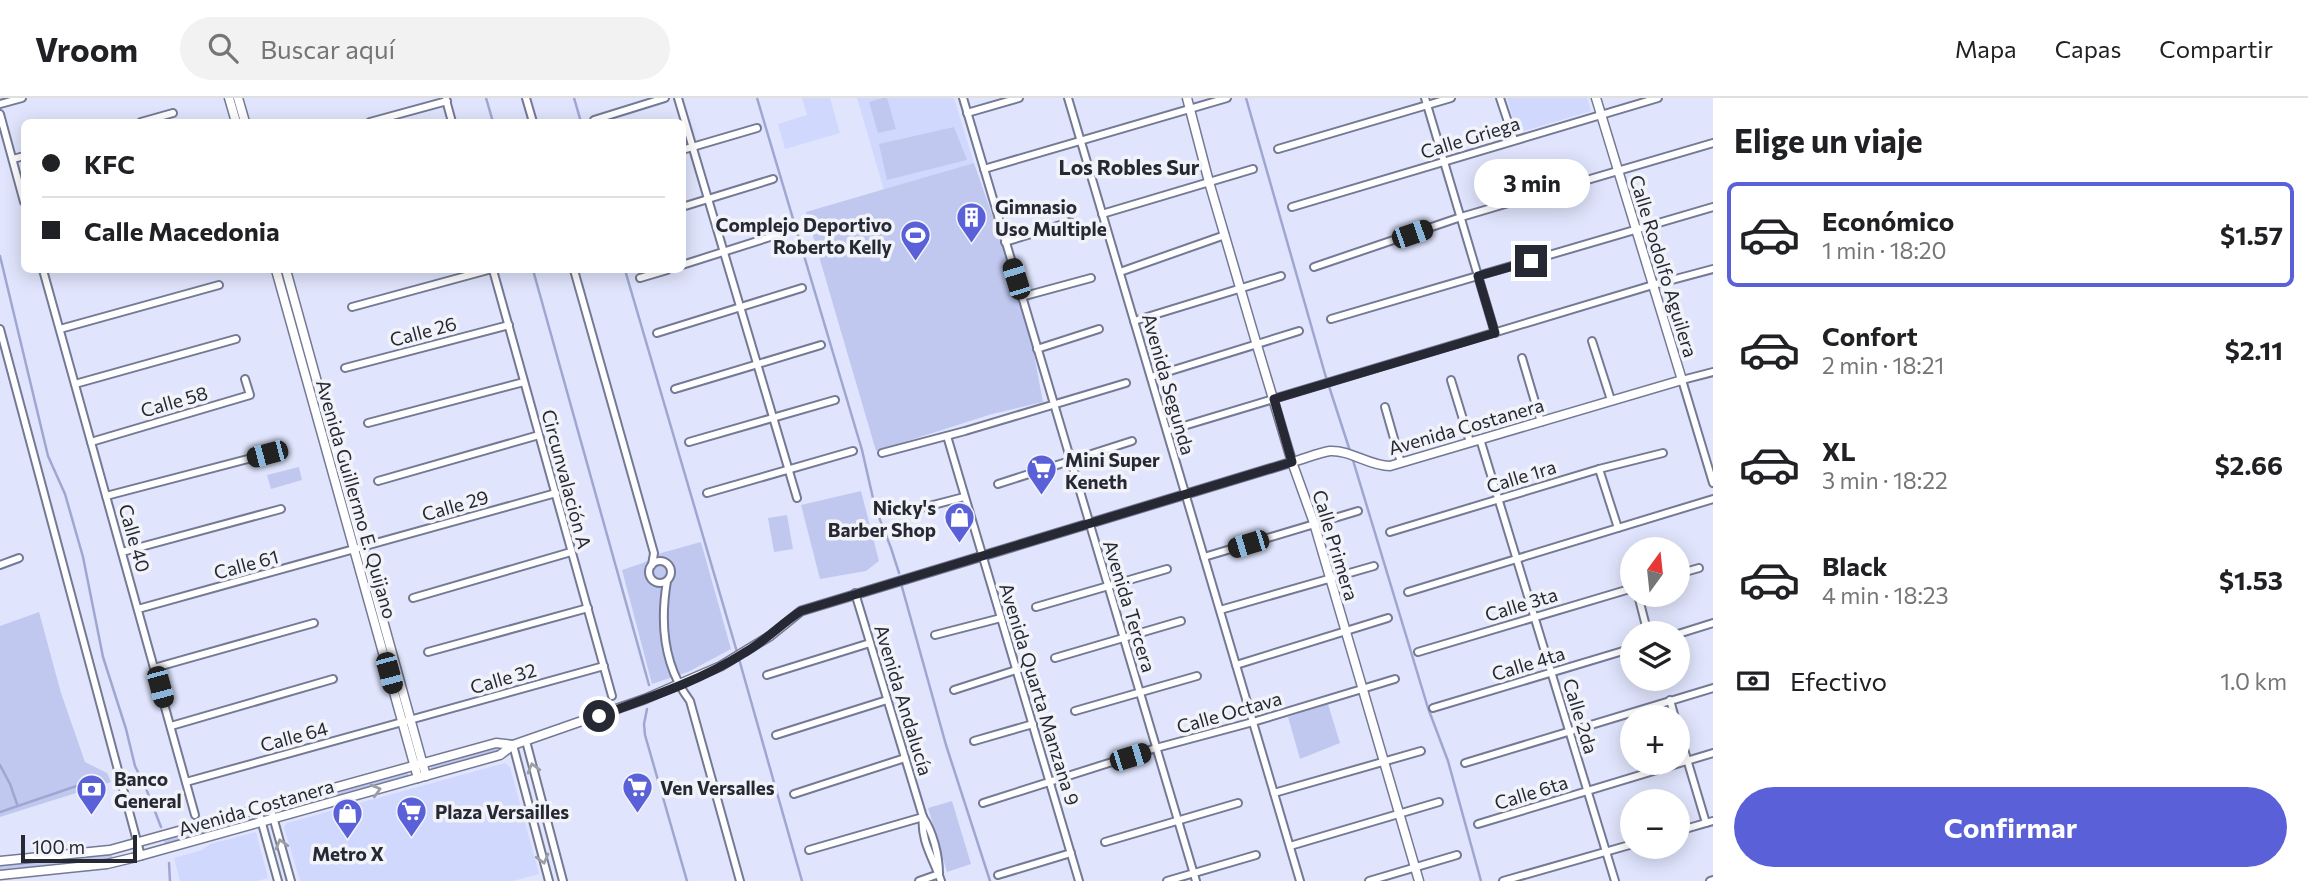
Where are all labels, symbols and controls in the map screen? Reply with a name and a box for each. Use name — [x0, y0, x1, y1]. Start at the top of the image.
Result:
search box — [180, 17, 670, 80]
text: Vroom — [35, 28, 138, 69]
icon: search — [204, 29, 242, 67]
text: Buscar aquí — [260, 33, 395, 64]
text: Mapa — [1955, 34, 2017, 63]
text: Capas — [2055, 34, 2121, 63]
text: Compartir — [2159, 34, 2273, 63]
street label: Calle Griega — [1417, 111, 1523, 163]
text: Elige un viaje — [1734, 120, 1923, 160]
text: KFC — [84, 148, 135, 179]
district label: Los Robles Sur — [1059, 154, 1200, 179]
callout: 3 min — [1473, 159, 1589, 208]
text: 3 min — [1503, 169, 1561, 197]
street label: Calle Rodolfo Aguilera — [1625, 172, 1703, 360]
place label: Gimnasio Uso Multiple — [995, 195, 1107, 240]
building icon: Gimnasio Uso Multiple — [955, 200, 989, 244]
icon: car — [1738, 203, 1801, 266]
text: Económico — [1822, 205, 1954, 236]
place label: Complejo Deportivo Roberto Kelly — [715, 213, 893, 258]
text: Calle Macedonia — [84, 215, 280, 246]
car — [1389, 217, 1436, 251]
sports icon: Complejo Deportivo Roberto Kelly — [898, 218, 932, 262]
text: $1.57 — [2220, 219, 2283, 250]
text: 1 min · 18:20 — [1822, 236, 1947, 264]
route end — [1515, 245, 1547, 277]
car — [1000, 256, 1033, 302]
street label: Calle 26 — [387, 311, 459, 351]
street label: Avenida Segunda — [1138, 311, 1200, 457]
icon: car — [1738, 318, 1801, 381]
text: Confort — [1822, 320, 1918, 351]
text: $2.11 — [2225, 334, 2283, 365]
text: 2 min · 18:21 — [1822, 351, 1944, 379]
street label: Avenida Guillermo E. Quijano — [312, 377, 402, 621]
street label: Calle 58 — [138, 380, 210, 422]
street label: Avenida Costanera — [1386, 393, 1546, 459]
street label: Circunvalación A — [537, 407, 597, 551]
icon: car — [1738, 433, 1801, 496]
text: XL — [1822, 435, 1856, 466]
car — [244, 438, 291, 470]
place label: Mini Super Keneth — [1065, 448, 1160, 493]
text: $2.66 — [2215, 449, 2283, 480]
supermarket icon: Mini Super Keneth — [1025, 453, 1059, 497]
street label: Calle 1ra — [1483, 455, 1559, 497]
text: 3 min · 18:22 — [1822, 466, 1948, 494]
street label: Calle 29 — [419, 485, 491, 525]
street label: Calle Primera — [1308, 487, 1364, 603]
place label: Nicky's Barber Shop — [828, 496, 936, 541]
street label: Calle 40 — [114, 501, 156, 575]
shop icon: Nicky's Barber Shop — [942, 501, 976, 545]
car — [1225, 528, 1272, 560]
street label: Avenida Tercera — [1099, 537, 1161, 675]
north arrow — [1620, 537, 1690, 607]
map controls — [1620, 537, 1690, 859]
street label: Calle 61 — [211, 544, 281, 584]
icon: car — [1738, 548, 1801, 611]
text: Black — [1822, 550, 1888, 581]
text: $1.53 — [2219, 564, 2283, 595]
street label: Avenida Quarta Manzana 9 — [995, 580, 1085, 808]
text: 4 min · 18:23 — [1822, 581, 1949, 609]
street label: Calle 3ta — [1482, 582, 1560, 626]
button: layers — [1620, 621, 1690, 691]
street label: Avenida Andalucía — [870, 622, 938, 778]
street label: Calle 4ta — [1489, 641, 1567, 685]
car — [374, 650, 405, 696]
street label: Calle 32 — [467, 658, 539, 698]
icon: cash — [1734, 662, 1772, 700]
car — [145, 664, 176, 710]
text: Efectivo — [1790, 665, 1887, 696]
text: 1.0 km — [2220, 667, 2287, 695]
street label: Calle 2da — [1559, 675, 1603, 757]
street label: Calle Octava — [1174, 686, 1284, 738]
route start — [583, 700, 615, 732]
button: + — [1620, 705, 1690, 775]
street label: Calle 64 — [258, 716, 330, 756]
car — [1107, 741, 1154, 773]
one-way arrow — [526, 762, 541, 774]
place label: Banco General — [114, 767, 182, 812]
supermarket icon: Ven Versalles — [620, 770, 654, 814]
street label: Calle 6ta — [1492, 770, 1570, 814]
bank icon: Banco General — [74, 772, 108, 816]
street label: Avenida Costanera — [176, 774, 336, 840]
place label: Ven Versalles — [660, 776, 775, 799]
one-way arrow — [370, 783, 382, 798]
button: Confirmar — [1734, 787, 2287, 867]
button: − — [1620, 789, 1690, 859]
supermarket icon: Plaza Versailles — [395, 794, 429, 838]
shop icon: Metro X — [331, 797, 365, 841]
place label: Plaza Versailles — [435, 800, 569, 823]
scale bar — [21, 832, 136, 864]
text: 100 m — [32, 835, 85, 858]
one-way arrow — [274, 838, 289, 850]
place label: Metro X — [312, 842, 384, 865]
one-way arrow — [535, 853, 549, 865]

